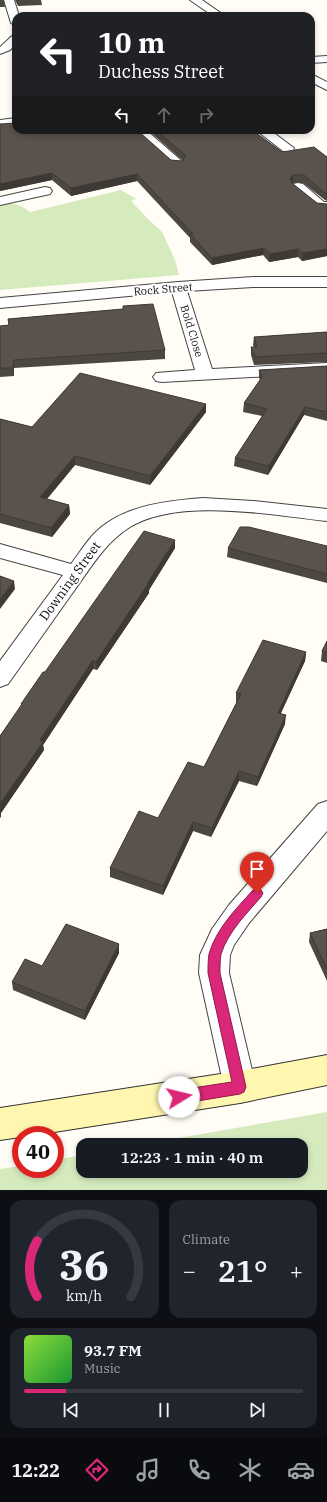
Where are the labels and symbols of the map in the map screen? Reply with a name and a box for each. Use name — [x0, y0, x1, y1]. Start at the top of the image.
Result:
street label: Rock Street — [133, 279, 193, 299]
street label: Bold Close — [177, 303, 207, 359]
street label: Downing Street — [36, 538, 105, 624]
pin — [240, 852, 274, 893]
position arrow — [158, 1076, 200, 1118]
speed limit sign: 40 — [12, 1126, 64, 1178]

